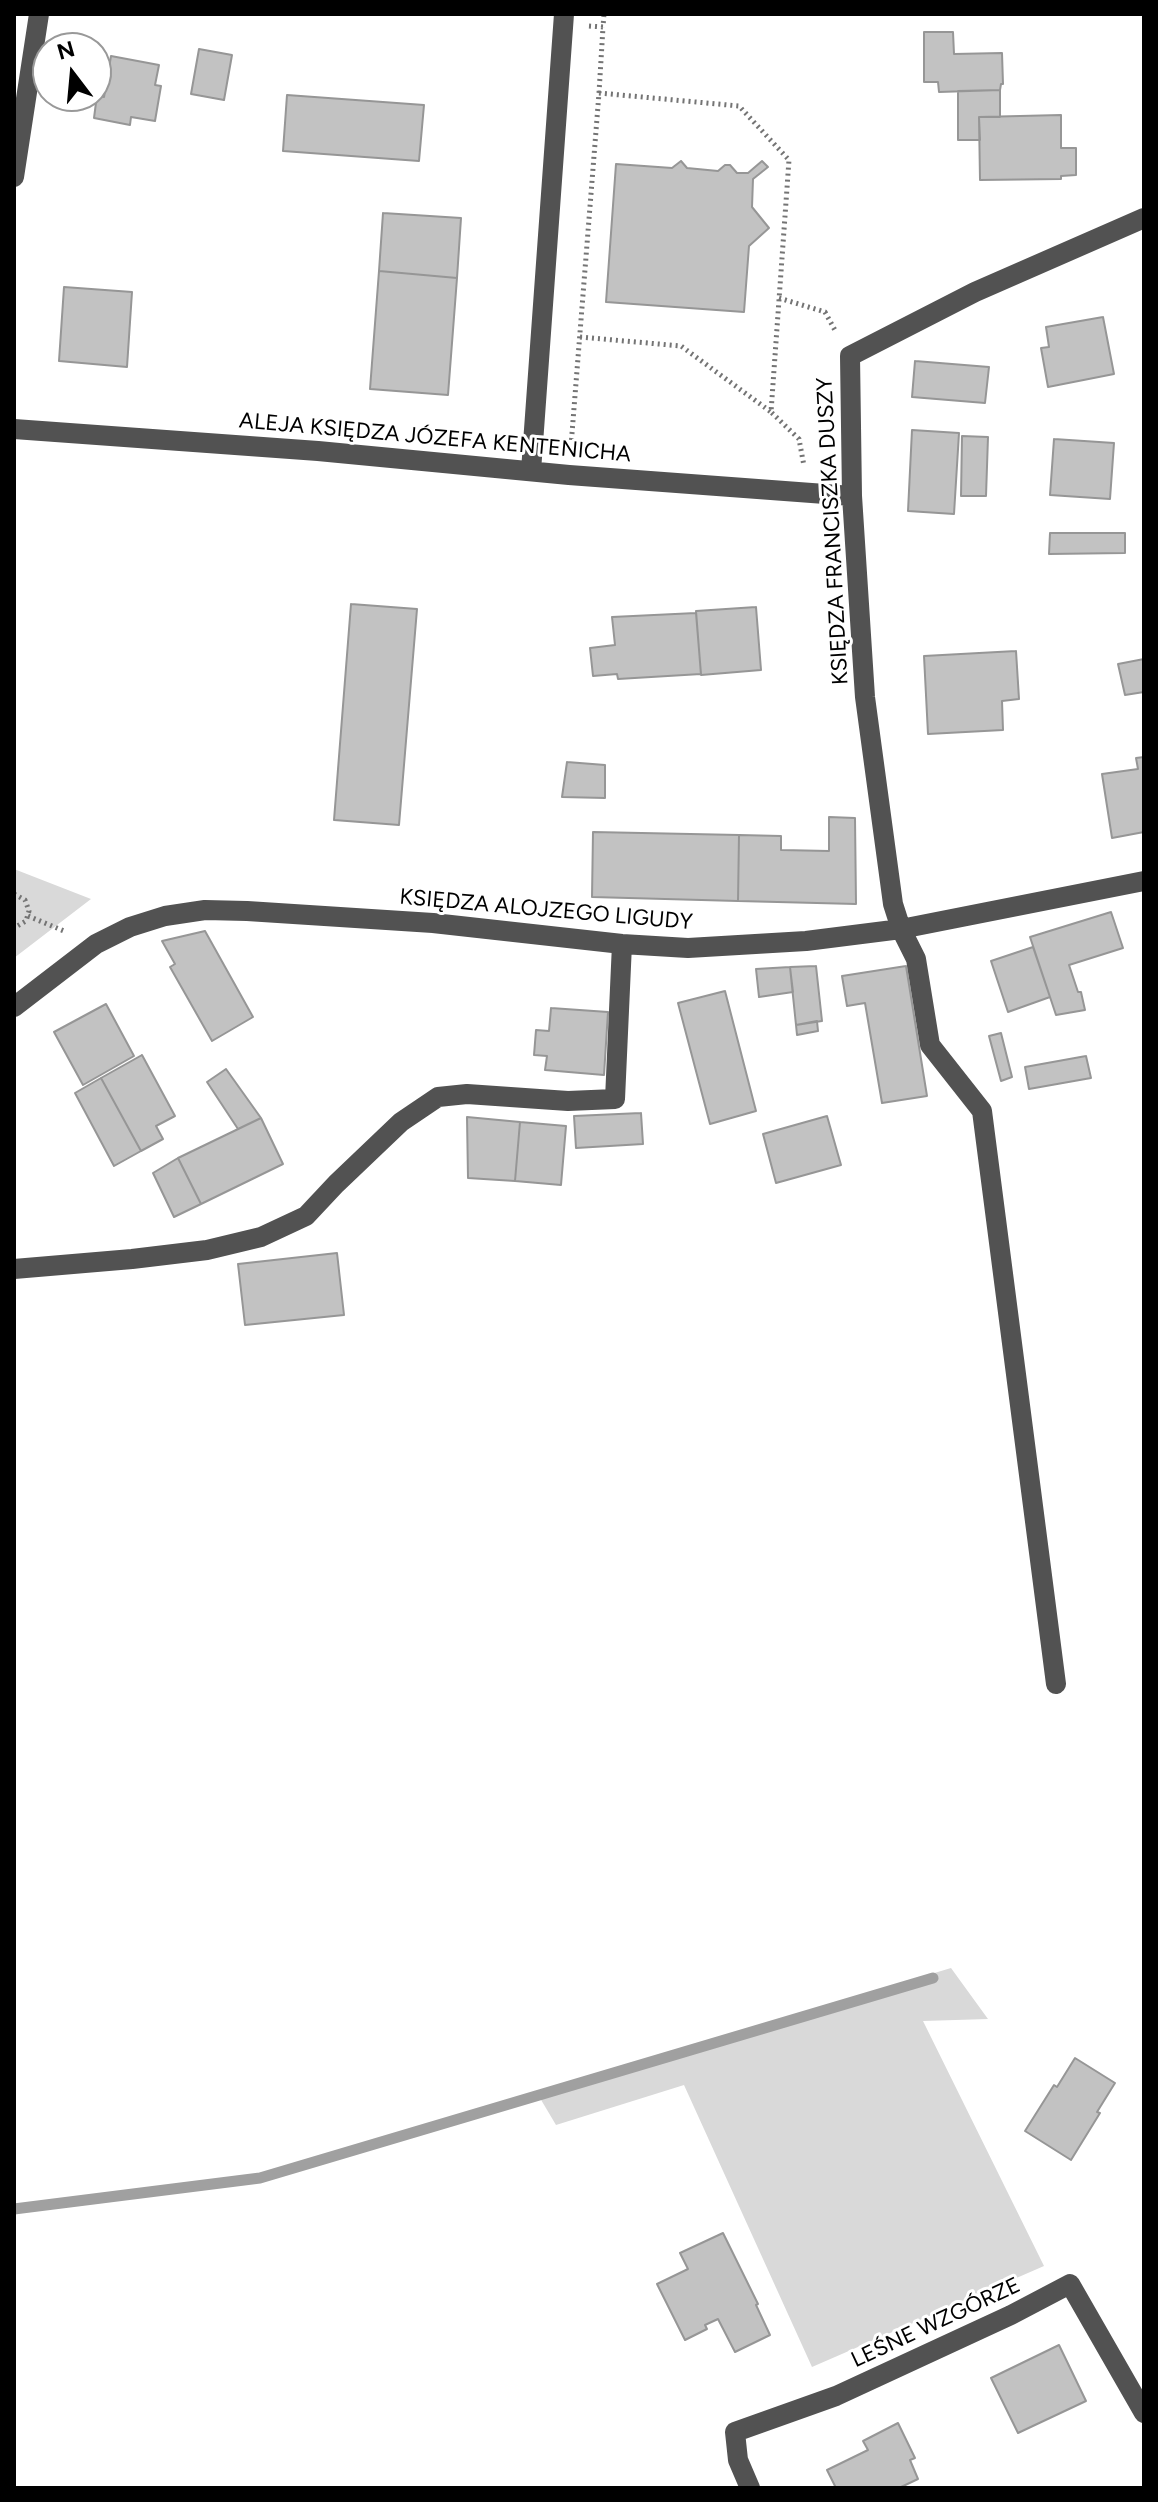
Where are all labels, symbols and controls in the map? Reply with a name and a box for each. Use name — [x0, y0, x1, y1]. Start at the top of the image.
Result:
north arrow — [32, 32, 112, 112]
text: N — [54, 35, 78, 66]
street label: KSIĘDZA FRANCISZKA DUSZY — [812, 377, 854, 685]
street label: ALEJA KSIĘDZA JÓZEFA KENTENICHA — [238, 408, 632, 468]
street label: KSIĘDZA ALOJZEGO LIGUDY — [398, 884, 694, 936]
street label: LEŚNE WZGÓRZE — [847, 2272, 1025, 2374]

